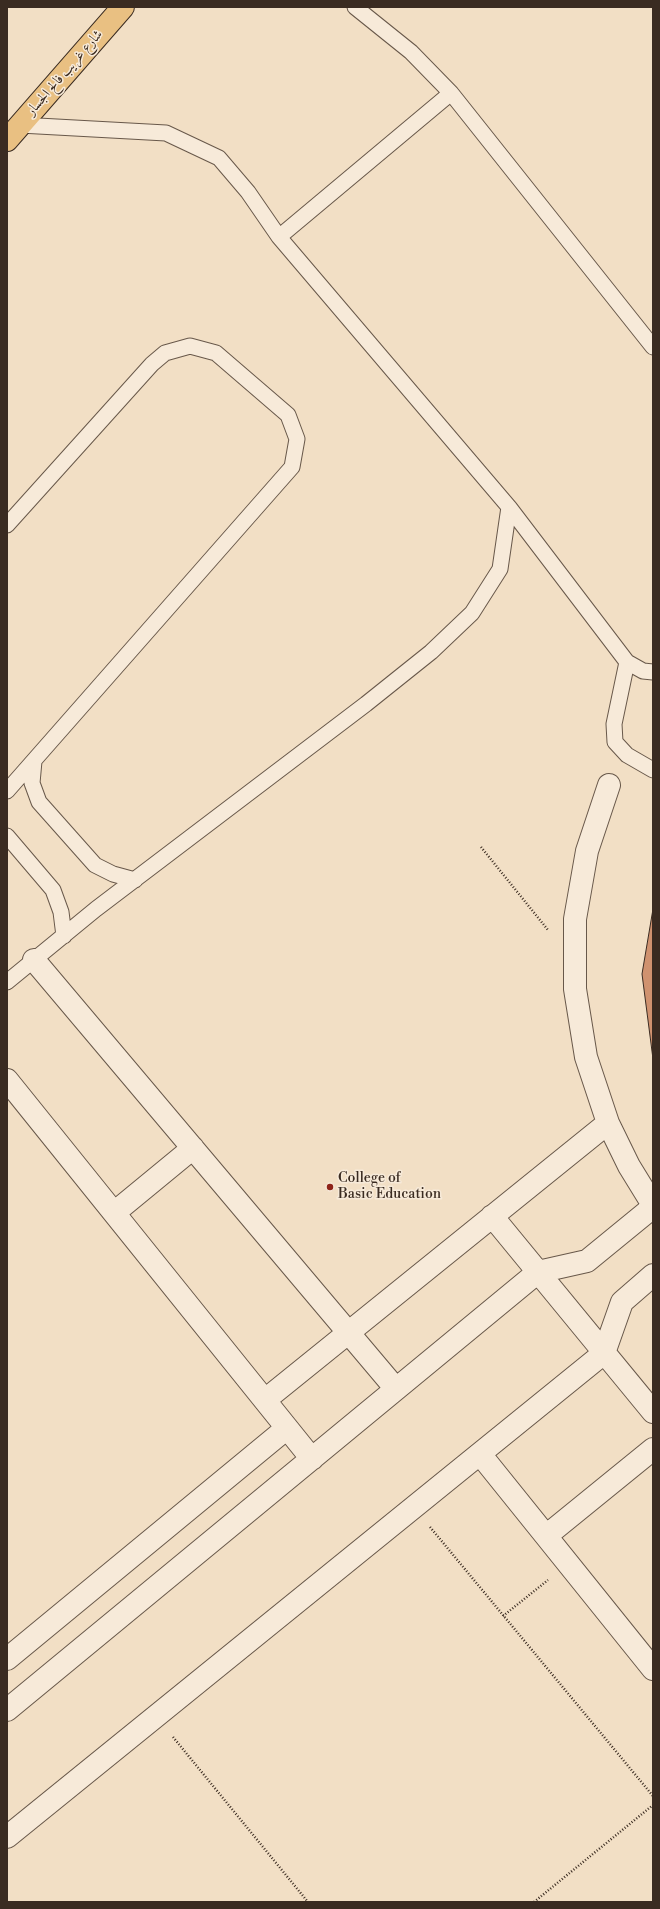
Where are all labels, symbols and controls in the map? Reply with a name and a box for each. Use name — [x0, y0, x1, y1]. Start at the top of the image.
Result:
street label: شارع غريب فالح الجسار — [23, 27, 107, 119]
place label: College of Basic Education — [338, 1171, 441, 1204]
marker: College of Basic Education — [325, 1182, 335, 1192]

